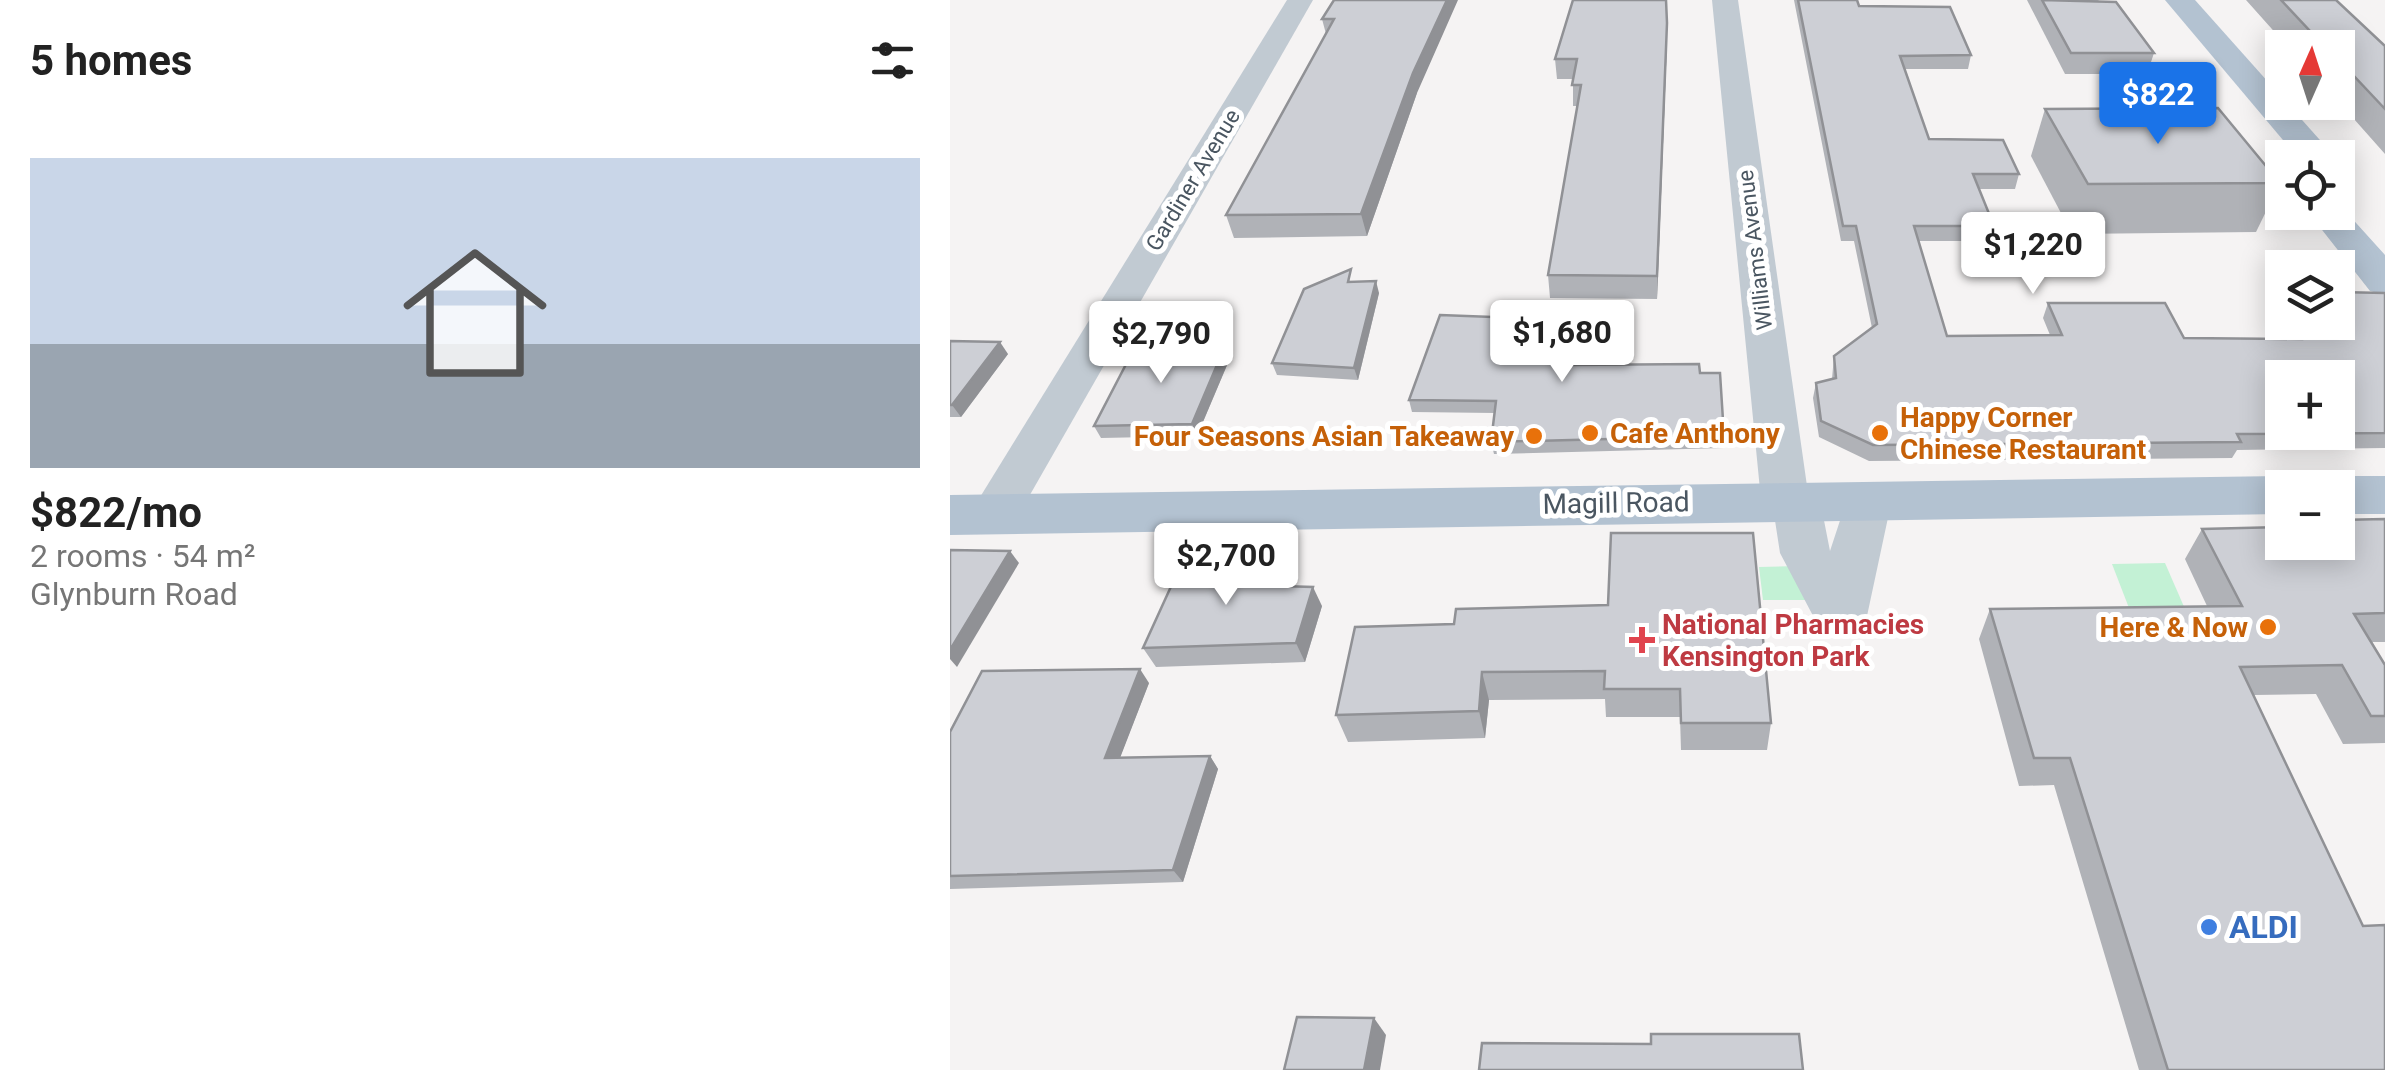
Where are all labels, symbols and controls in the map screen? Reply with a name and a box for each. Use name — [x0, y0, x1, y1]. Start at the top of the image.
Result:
north arrow — [2265, 30, 2355, 120]
map controls — [2265, 30, 2355, 560]
icon: filters — [865, 33, 920, 88]
text: 5 homes — [30, 36, 192, 85]
pin: $822 — [2099, 62, 2217, 147]
text: $822 — [2121, 75, 2195, 113]
street label: Gardiner Avenue — [1141, 105, 1245, 255]
button: locate — [2265, 140, 2355, 230]
street label: Williams Avenue — [1733, 169, 1777, 331]
pin: $1,220 — [1952, 212, 2114, 297]
icon: home — [385, 223, 565, 403]
text: $1,220 — [1983, 225, 2083, 263]
button: layers — [2265, 250, 2355, 340]
pin: $1,680 — [1481, 300, 1643, 385]
pin: $2,790 — [1080, 301, 1242, 386]
text: $1,680 — [1512, 313, 1612, 351]
text: $2,790 — [1111, 314, 1211, 352]
button: + — [2265, 360, 2355, 450]
place label: Happy Corner Chinese Restaurant — [1900, 401, 2146, 466]
place label: Cafe Anthony — [1610, 417, 1781, 450]
place label: Four Seasons Asian Takeaway — [1134, 420, 1515, 453]
marker: Cafe Anthony — [1579, 422, 1601, 444]
marker: Happy Corner Chinese Restaurant — [1869, 422, 1891, 444]
marker: Four Seasons Asian Takeaway — [1523, 425, 1545, 447]
button: − — [2265, 470, 2355, 560]
street label: Magill Road — [1542, 485, 1690, 521]
text: $822/mo — [30, 488, 202, 537]
pin: $2,700 — [1145, 523, 1307, 608]
text: $2,700 — [1176, 536, 1276, 574]
text: 2 rooms · 54 m² — [30, 537, 255, 575]
text: Glynburn Road — [30, 575, 238, 613]
place label: National Pharmacies Kensington Park — [1662, 608, 1924, 673]
place label: Here & Now — [2100, 611, 2248, 644]
marker: Here & Now — [2257, 616, 2279, 638]
marker: National Pharmacies Kensington Park — [1631, 629, 1653, 651]
place label: ALDI — [2229, 908, 2298, 946]
marker: ALDI — [2198, 916, 2220, 938]

